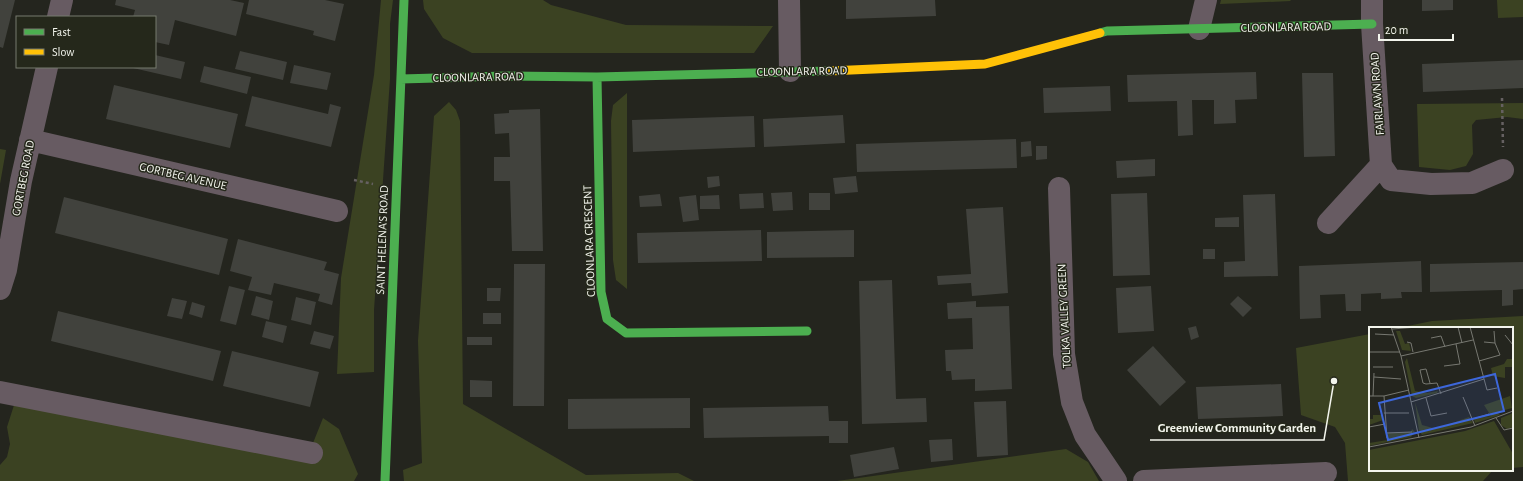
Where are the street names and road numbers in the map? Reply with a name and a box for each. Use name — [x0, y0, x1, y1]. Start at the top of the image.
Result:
street label: CLOONLARA ROAD — [1241, 20, 1332, 34]
street label: FAIRLAWN ROAD — [1368, 52, 1386, 136]
street label: CLOONLARA ROAD — [757, 64, 848, 78]
street label: CLOONLARA ROAD — [433, 70, 524, 84]
street label: GORTBEG ROAD — [10, 139, 36, 217]
street label: GORTBEG AVENUE — [138, 160, 228, 192]
street label: SAINT HELENA'S ROAD — [374, 185, 390, 295]
street label: CLOONLARA CRESCENT — [581, 185, 597, 297]
street label: TOLKA VALLEY GREEN — [1055, 263, 1073, 369]

